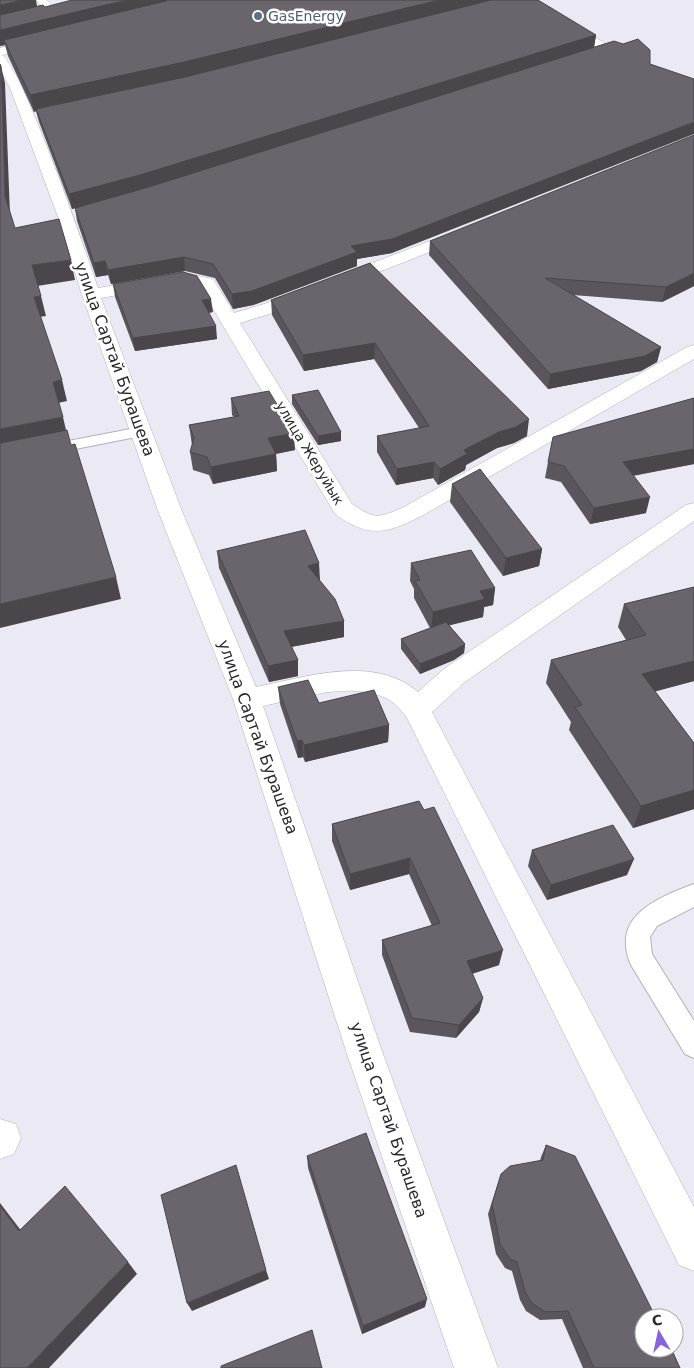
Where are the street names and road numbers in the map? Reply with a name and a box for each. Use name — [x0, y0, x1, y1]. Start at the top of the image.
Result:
street label: улица Сартай Бурашева — [71, 259, 159, 459]
street label: улица Жеруйык — [273, 398, 347, 508]
street label: улица Сартай Бурашева — [214, 637, 302, 837]
street label: улица Сартай Бурашева — [347, 1020, 431, 1220]

